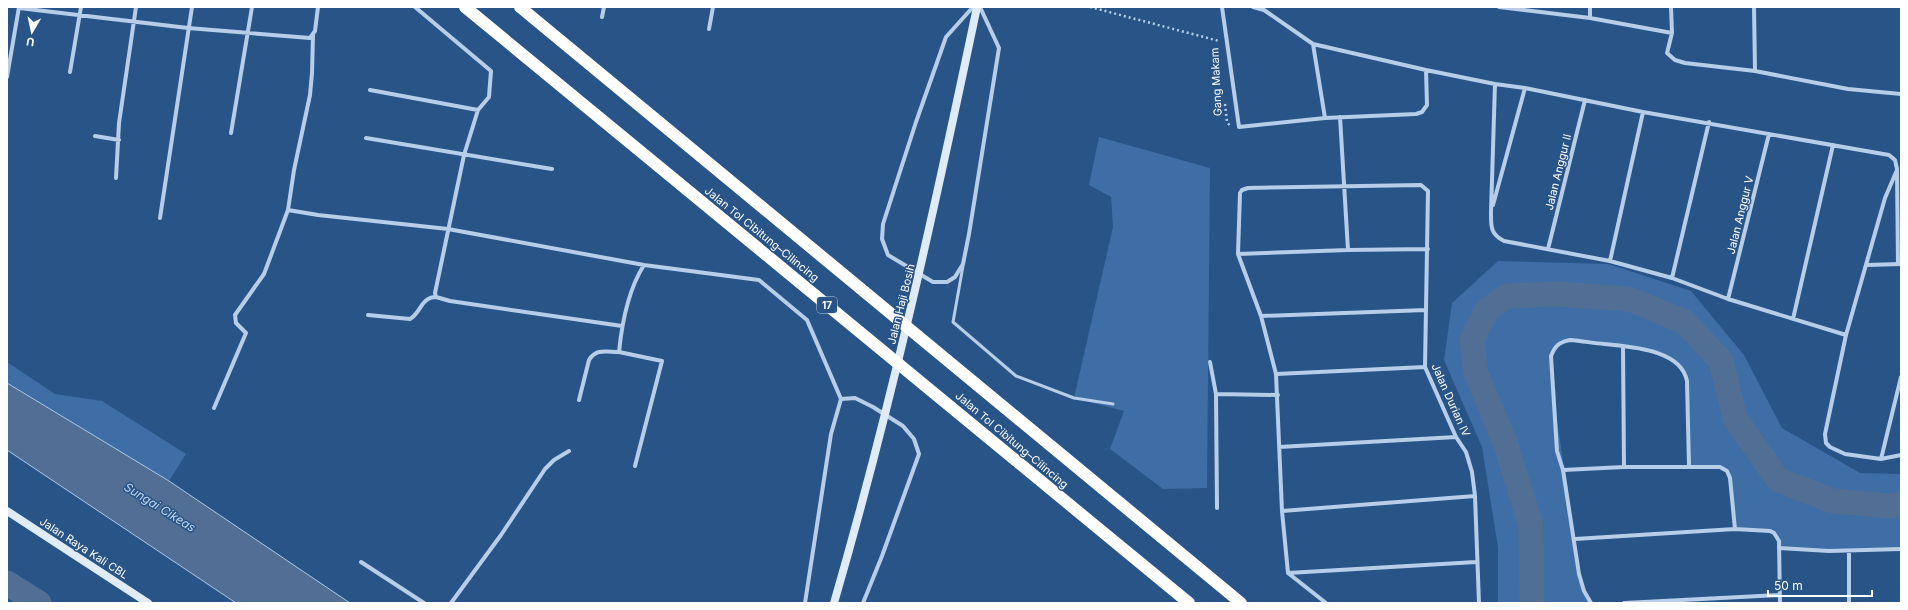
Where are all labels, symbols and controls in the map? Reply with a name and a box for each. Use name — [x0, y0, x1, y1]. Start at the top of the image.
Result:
north arrow — [12, 12, 52, 52]
text: U — [25, 34, 36, 49]
street label: Gang Makam — [1207, 47, 1225, 117]
street label: Jalan Anggur II — [1542, 132, 1574, 212]
street label: Jalan Anggur V — [1724, 174, 1757, 255]
street label: Jalan Tol Cibitung–Cilincing — [702, 184, 822, 284]
street label: Jalan Haji Bosih — [884, 262, 918, 346]
road number: 17 — [817, 297, 837, 313]
street label: Jalan Durian IV — [1429, 361, 1474, 439]
street label: Jalan Tol Cibitung–Cilincing — [953, 389, 1071, 491]
water label: Sungai Cikeas — [121, 479, 199, 535]
street label: Jalan Raya Kali CBL — [37, 514, 131, 582]
scale bar — [1768, 572, 1872, 598]
text: 50 m — [1774, 578, 1803, 593]

